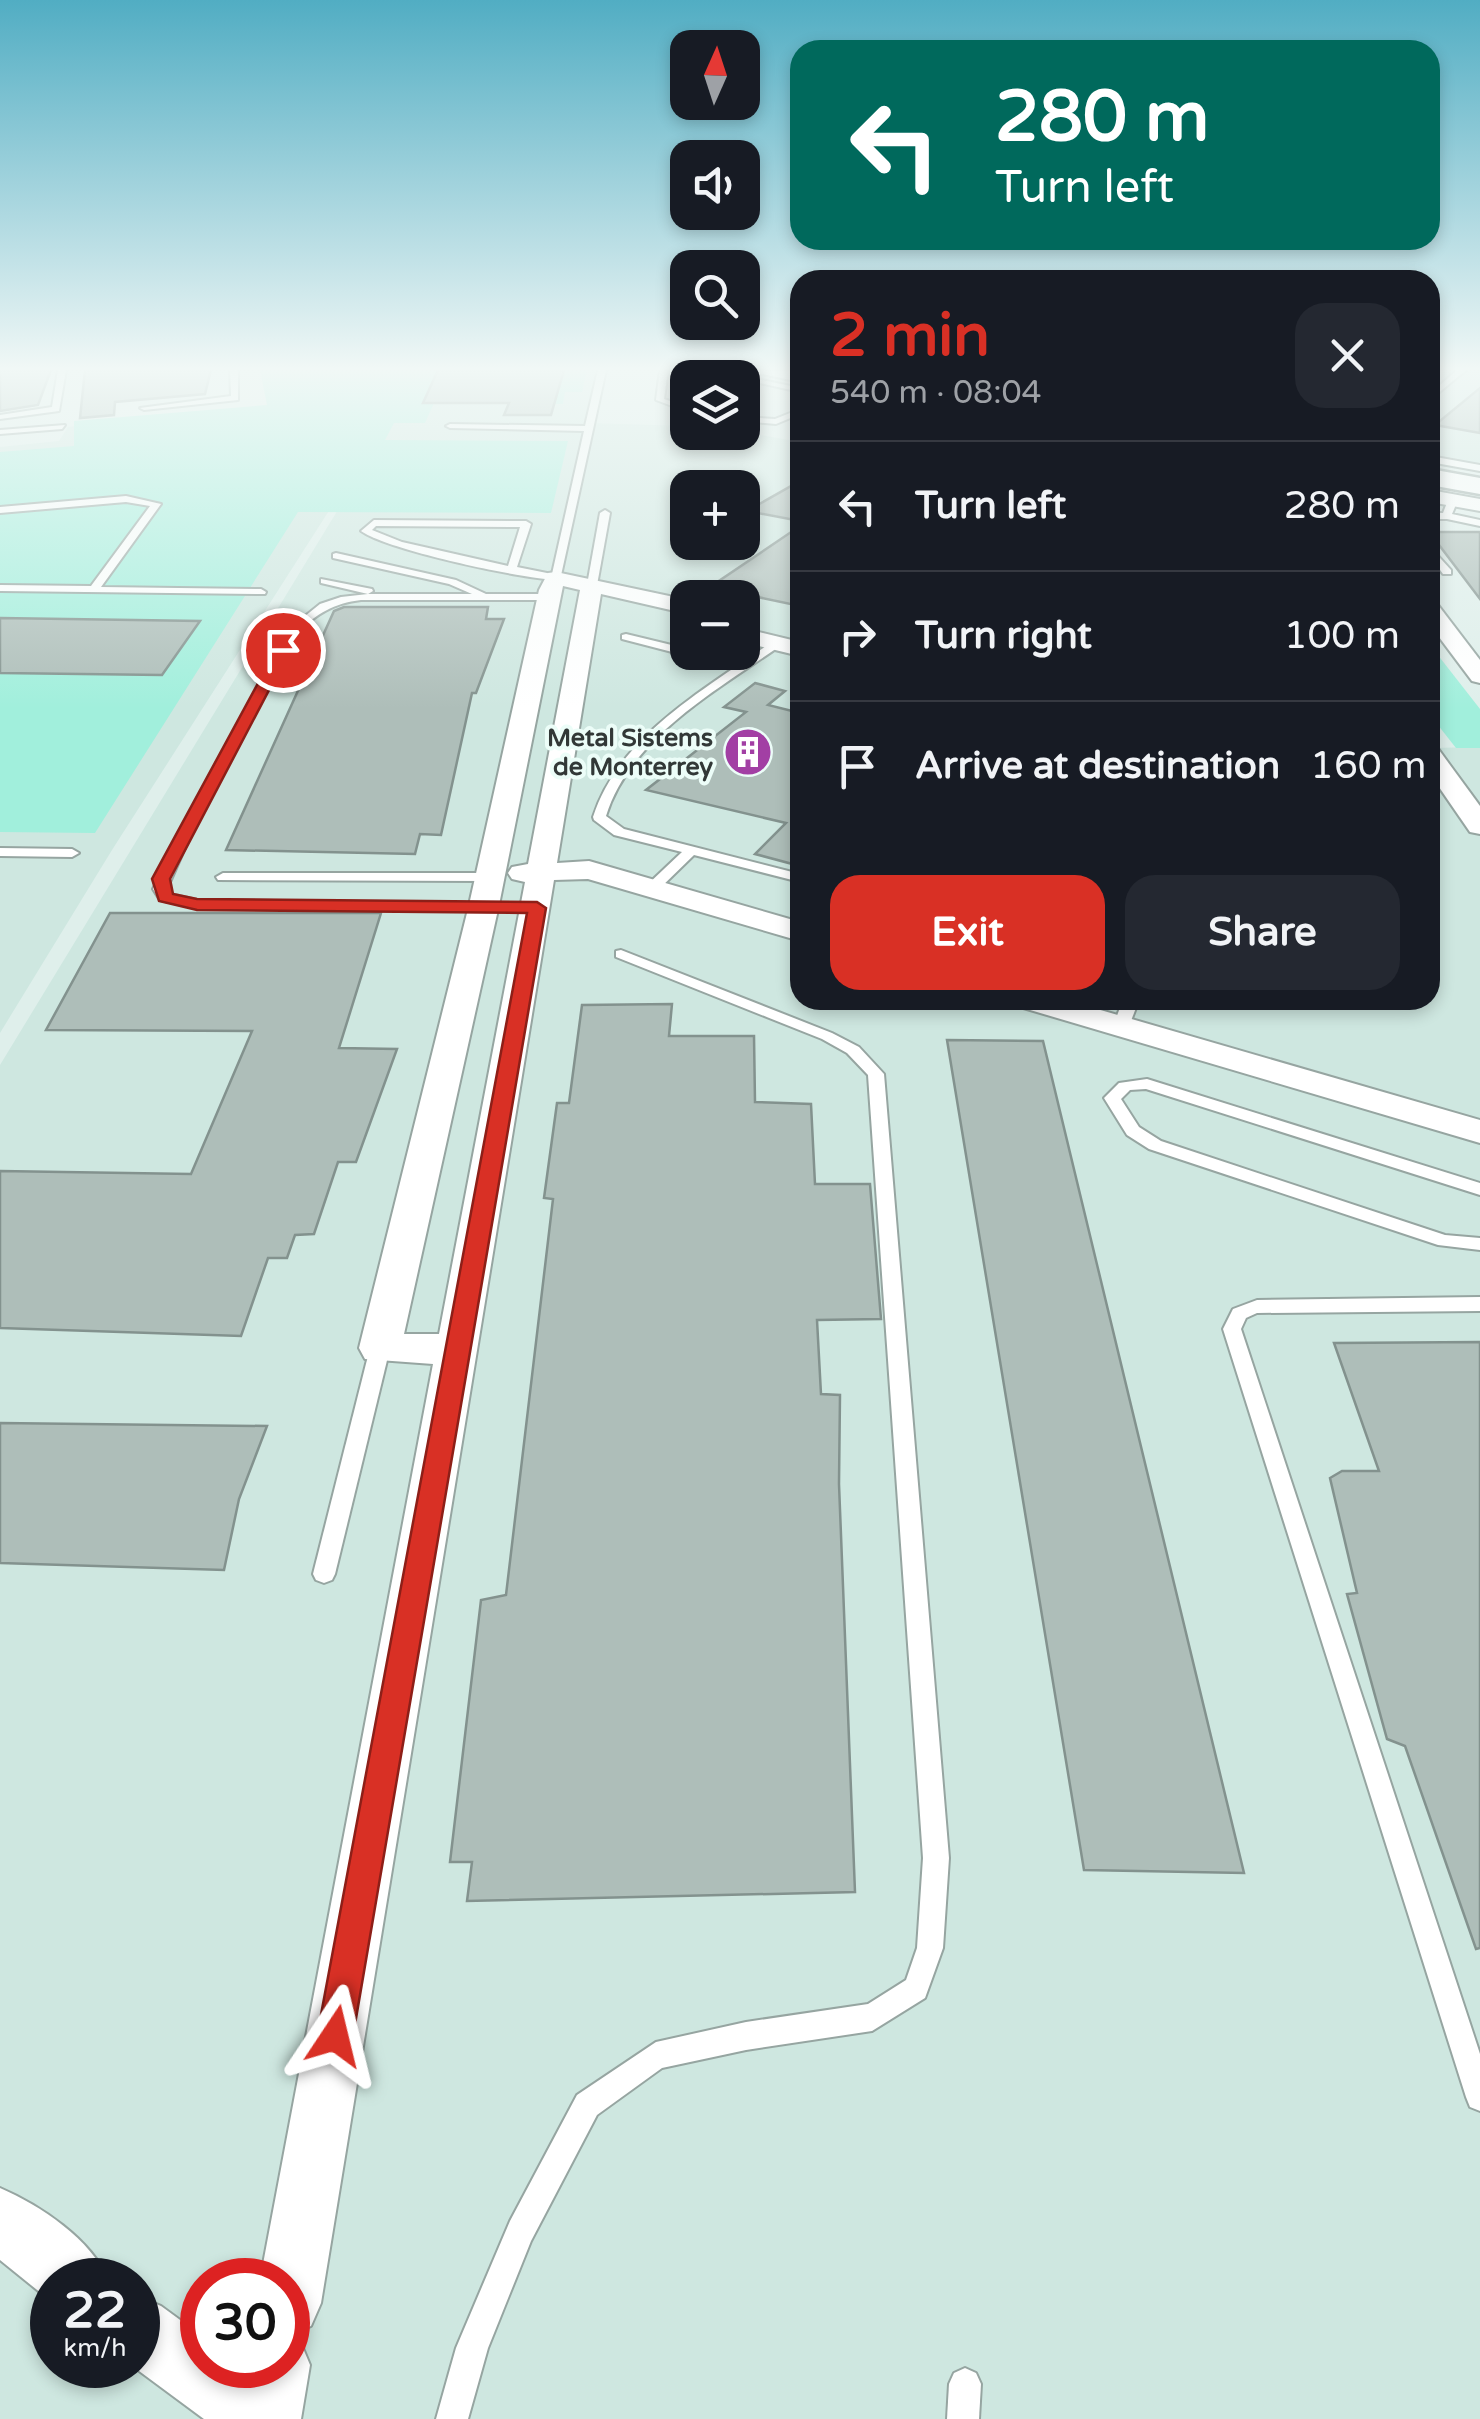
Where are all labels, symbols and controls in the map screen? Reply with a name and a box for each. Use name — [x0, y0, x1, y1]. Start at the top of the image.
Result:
north arrow — [670, 30, 760, 120]
map controls — [670, 30, 760, 670]
text: 280 m — [995, 76, 1209, 160]
icon: left — [830, 80, 960, 210]
button: sound — [670, 140, 760, 230]
text: Turn left — [995, 161, 1174, 215]
button: search — [670, 250, 760, 340]
text: 2 min — [830, 300, 990, 372]
button: close — [1295, 303, 1400, 408]
button: layers — [670, 360, 760, 450]
text: 540 m · 08:04 — [830, 374, 1042, 412]
button: + — [670, 470, 760, 560]
icon: left — [830, 479, 885, 534]
text: Turn left — [915, 483, 1066, 529]
text: 280 m — [1284, 483, 1400, 529]
button: − — [670, 580, 760, 670]
pin — [241, 608, 326, 693]
icon: right — [830, 609, 885, 664]
text: Turn right — [915, 613, 1092, 659]
text: 100 m — [1284, 613, 1400, 659]
icon: arrive — [256, 623, 311, 678]
place label: Metal Sistems de Monterrey — [547, 723, 714, 782]
building icon: Metal Sistems de Monterrey — [722, 726, 774, 778]
icon: arrive — [830, 739, 885, 794]
text: Arrive at destination — [915, 743, 1280, 789]
text: 160 m — [1310, 743, 1426, 789]
button: Exit — [830, 875, 1105, 990]
button: Share — [1125, 875, 1400, 990]
position arrow — [283, 1984, 387, 2088]
speed limit sign: 30 — [180, 2258, 310, 2388]
text: 22 — [64, 2281, 126, 2341]
text: km/h — [64, 2333, 126, 2363]

